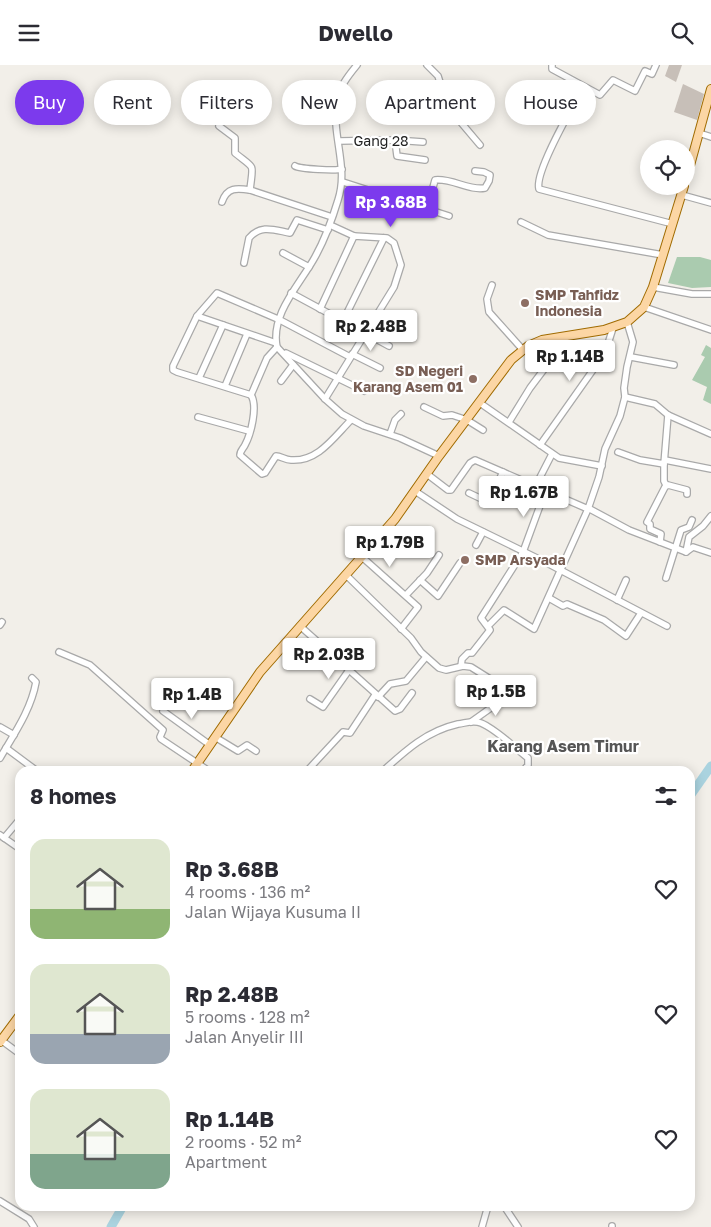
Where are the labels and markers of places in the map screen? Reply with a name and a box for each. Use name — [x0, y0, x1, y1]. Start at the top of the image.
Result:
pin: Rp 3.68B — [339, 185, 443, 228]
place label: SMP Tahfidz Indonesia — [535, 286, 619, 319]
marker: SMP Tahfidz Indonesia — [519, 297, 531, 309]
pin: Rp 2.48B — [319, 309, 423, 352]
pin: Rp 1.14B — [518, 339, 622, 382]
place label: SD Negeri Karang Asem 01 — [353, 362, 463, 395]
marker: SD Negeri Karang Asem 01 — [467, 373, 479, 385]
pin: Rp 1.67B — [472, 475, 576, 518]
pin: Rp 1.79B — [338, 525, 442, 568]
place label: SMP Arsyada — [475, 551, 566, 568]
marker: SMP Arsyada — [459, 554, 471, 566]
pin: Rp 2.03B — [277, 637, 381, 680]
pin: Rp 1.5B — [450, 675, 542, 717]
pin: Rp 1.4B — [146, 677, 238, 720]

